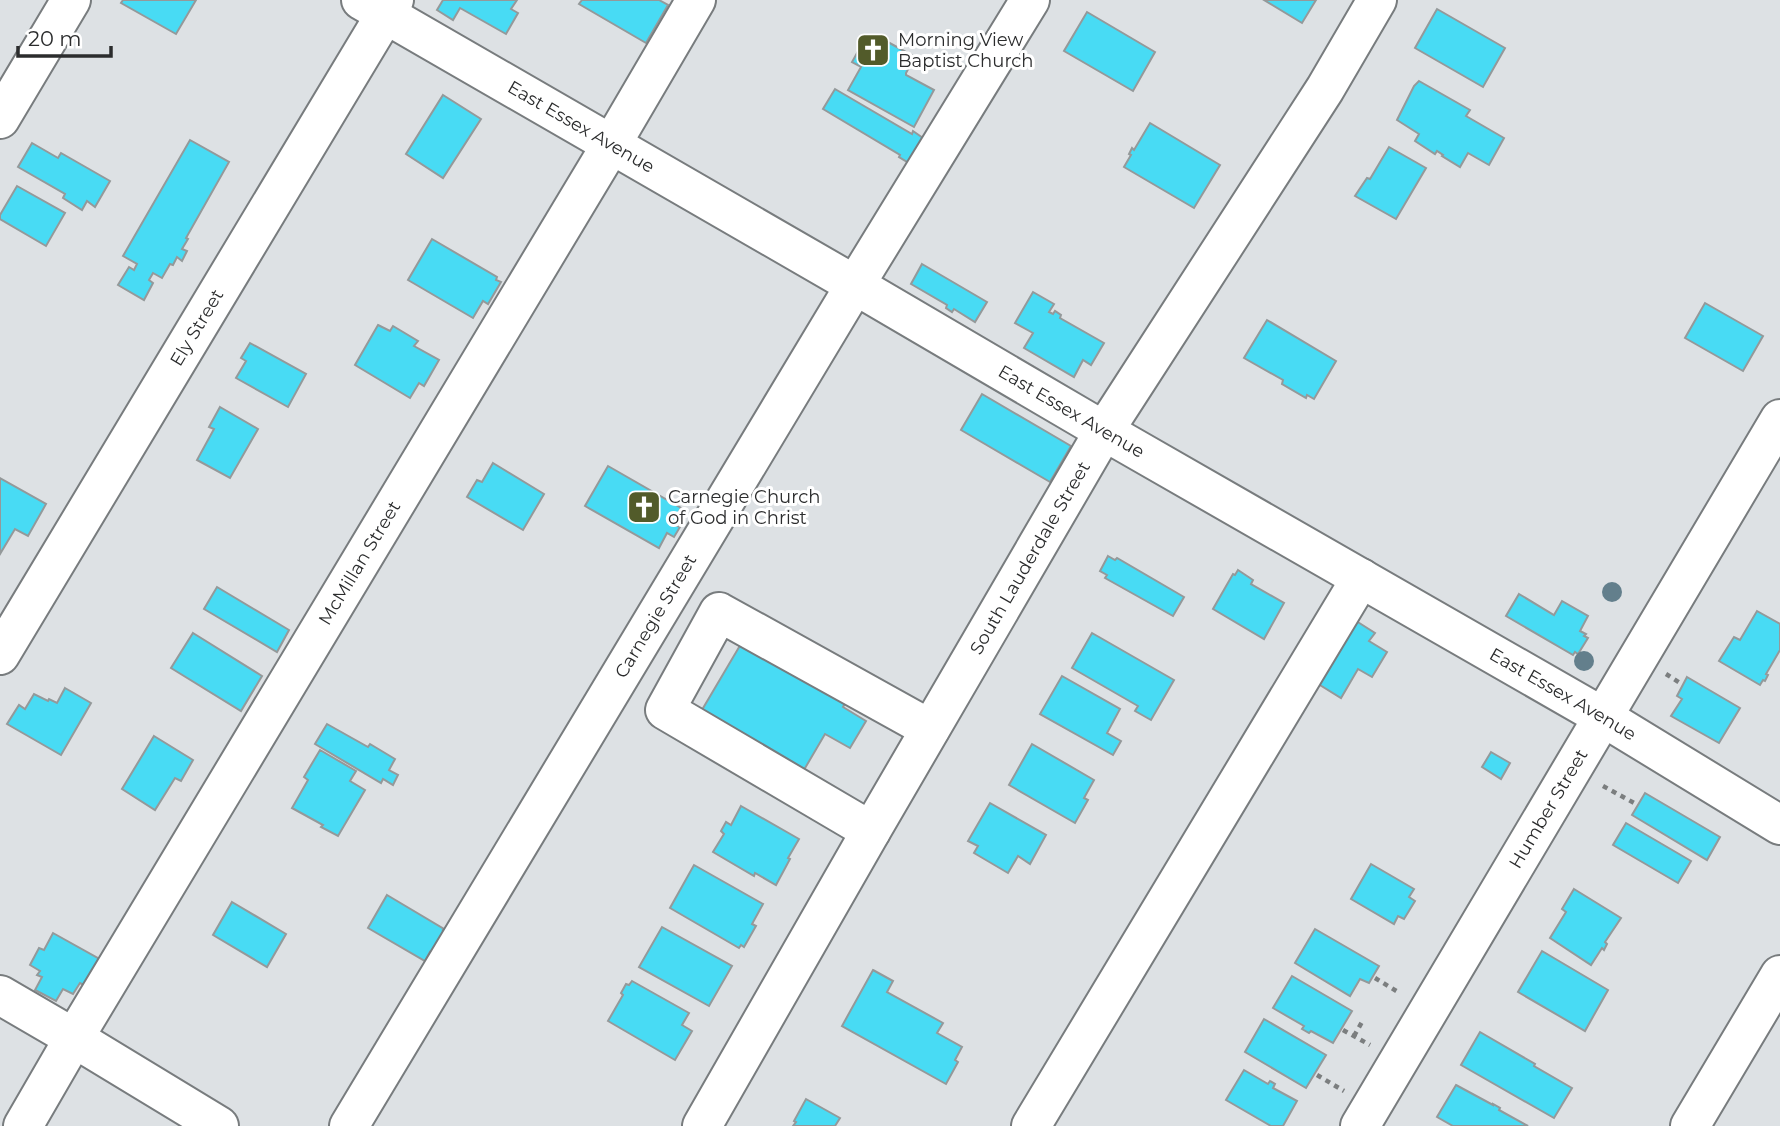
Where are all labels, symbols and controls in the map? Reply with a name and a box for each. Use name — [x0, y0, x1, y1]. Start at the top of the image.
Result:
scale bar — [18, 14, 110, 58]
text: 20 m — [28, 26, 82, 51]
place label: Morning View Baptist Church — [898, 29, 1034, 72]
church icon: Morning View Baptist Church — [854, 31, 892, 69]
street label: East Essex Avenue — [504, 76, 658, 178]
street label: Ely Street — [165, 285, 228, 370]
street label: East Essex Avenue — [994, 360, 1149, 463]
street label: South Lauderdale Street — [965, 457, 1095, 658]
place label: Carnegie Church of God in Christ — [668, 486, 820, 529]
church icon: Carnegie Church of God in Christ — [625, 488, 663, 526]
street label: McMillan Street — [314, 497, 405, 629]
street label: Carnegie Street — [610, 550, 701, 682]
street label: East Essex Avenue — [1486, 643, 1640, 746]
street label: Humber Street — [1504, 745, 1592, 873]

